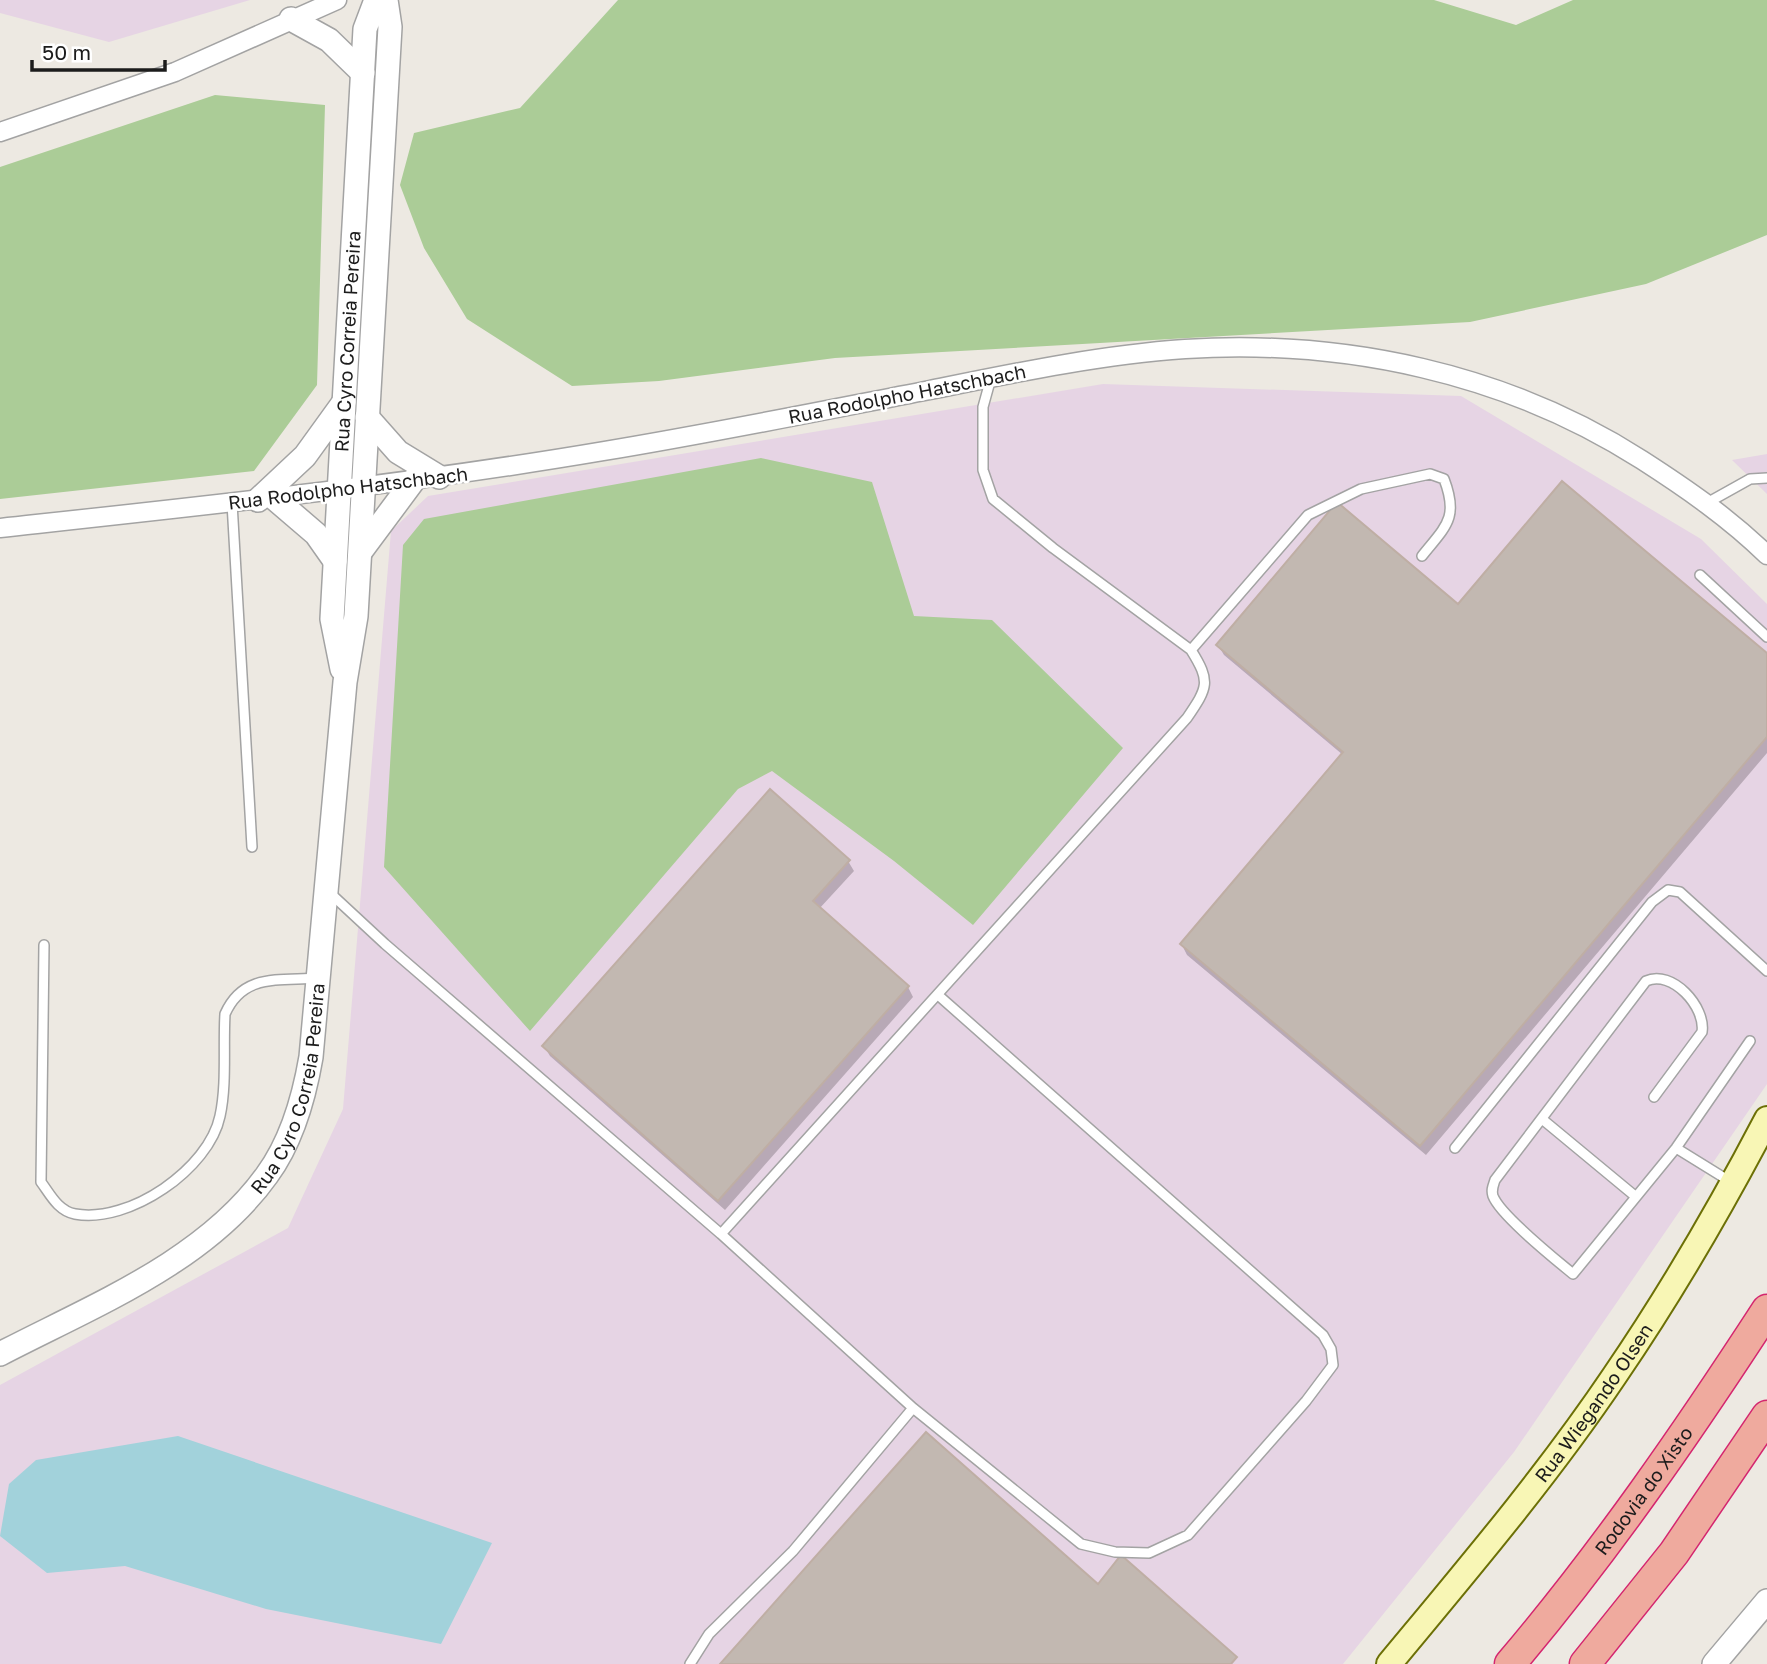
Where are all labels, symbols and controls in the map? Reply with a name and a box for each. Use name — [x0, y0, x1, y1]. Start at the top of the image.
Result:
scale bar — [32, 28, 164, 72]
text: 50 m — [42, 39, 91, 65]
street label: Rua Cyro Correia Pereira — [329, 230, 365, 453]
street label: Rua Rodolpho Hatschbach — [786, 359, 1028, 428]
street label: Rua Rodolpho Hatschbach — [227, 461, 469, 514]
street label: Rua Cyro Correia Pereira — [245, 982, 329, 1198]
street label: Rua Wiegando Olsen — [1530, 1319, 1657, 1486]
street label: Rodovia do Xisto — [1589, 1422, 1697, 1559]

